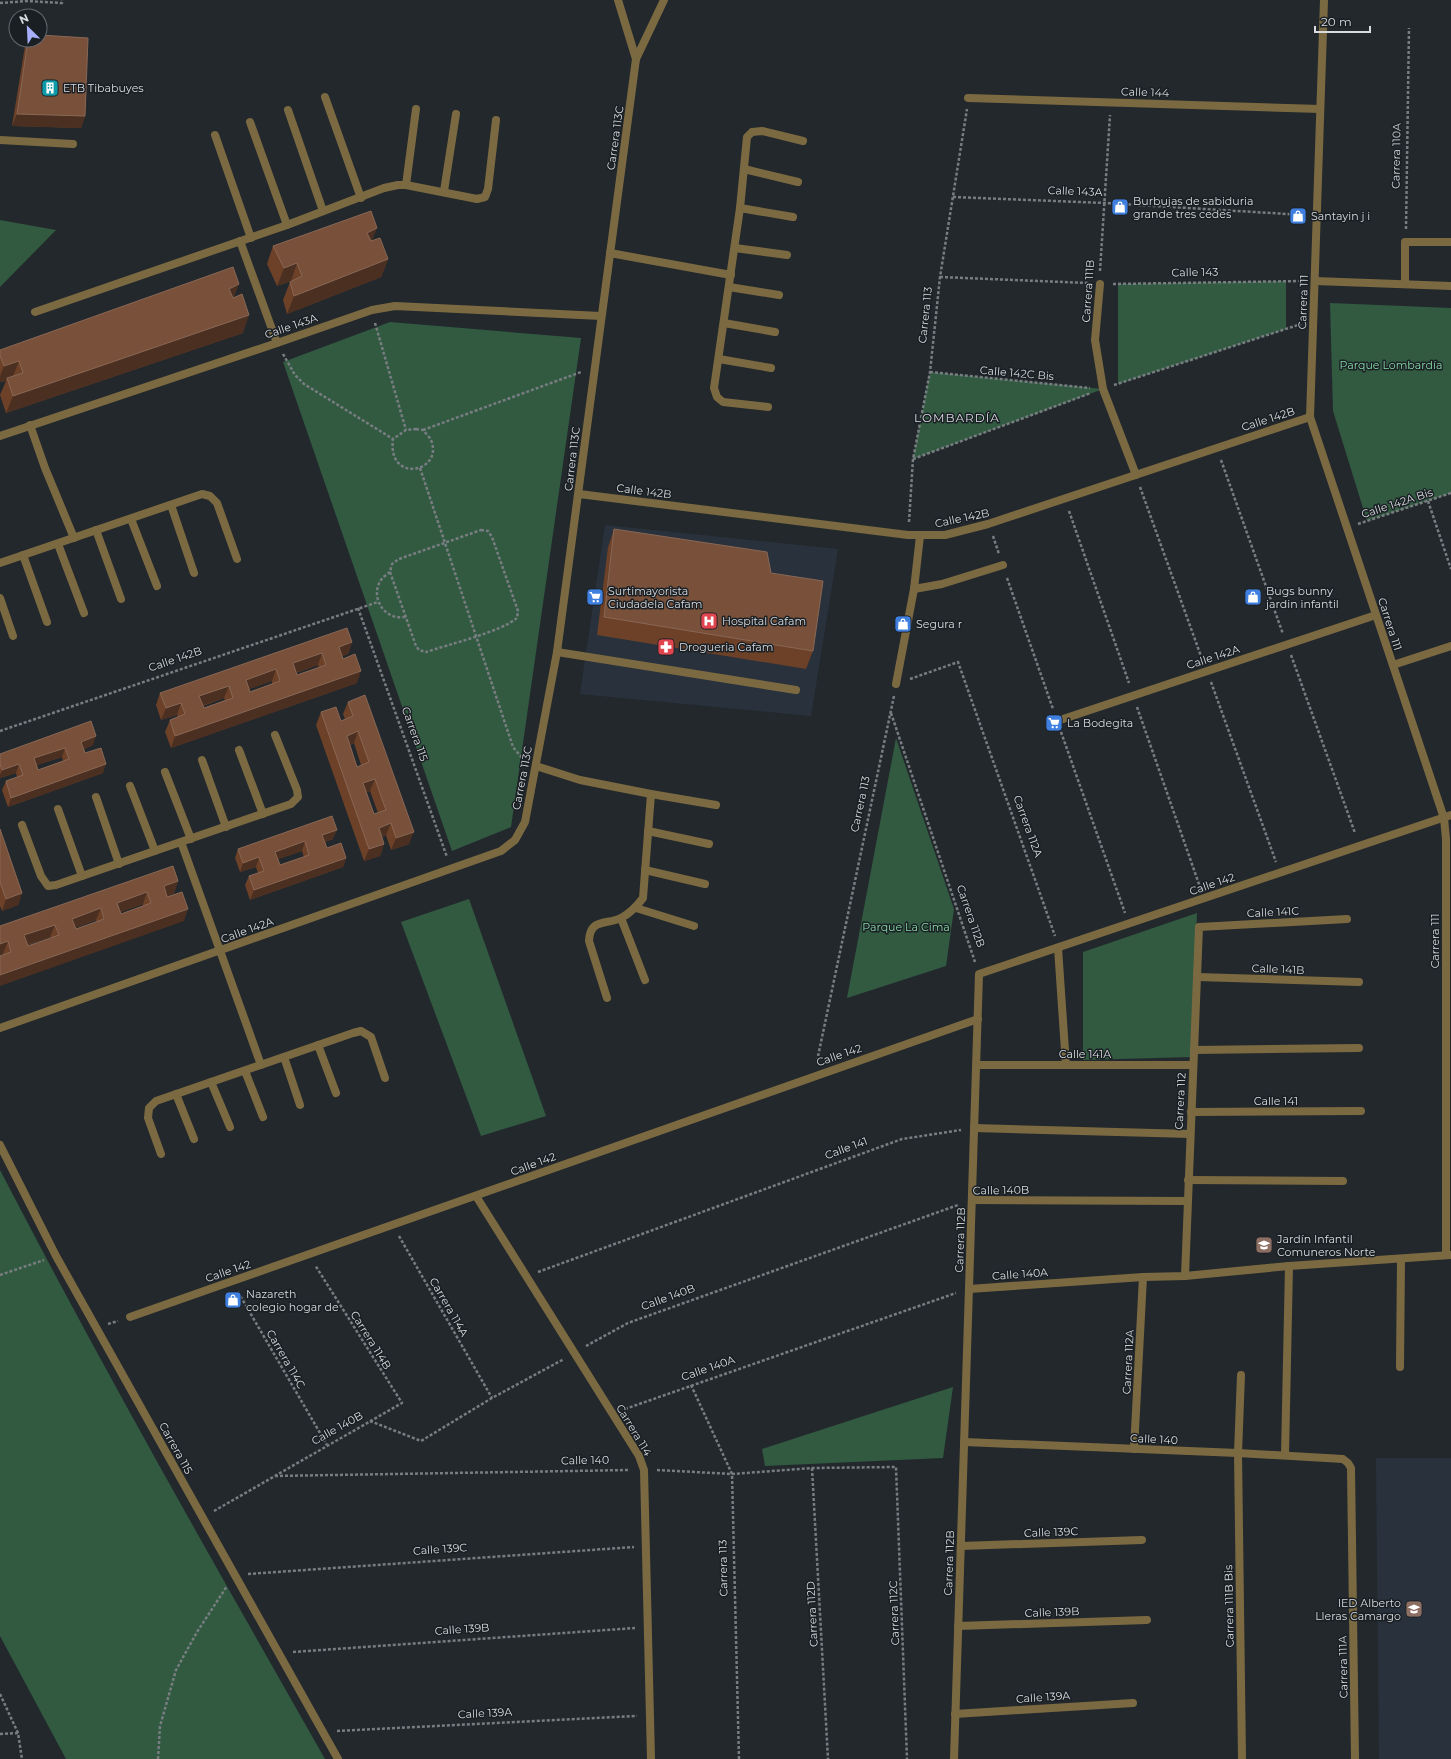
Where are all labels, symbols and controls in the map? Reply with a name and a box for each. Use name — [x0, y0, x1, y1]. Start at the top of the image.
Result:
north arrow — [8, 8, 48, 48]
scale bar — [1315, 8, 1370, 34]
text: N — [17, 11, 31, 27]
text: 20 m — [1321, 14, 1352, 29]
building icon: ETB Tibabuyes — [40, 78, 60, 98]
place label: ETB Tibabuyes — [63, 81, 144, 95]
street label: Calle 144 — [1121, 84, 1170, 100]
street label: Carrera 113C — [604, 105, 626, 171]
street label: Carrera 110A — [1388, 123, 1404, 189]
street label: Calle 143A — [1047, 183, 1103, 199]
place label: Burbujas de sabiduria grande tres cedes — [1133, 194, 1254, 221]
shop icon: Burbujas de sabiduria grande tres cedes — [1110, 197, 1130, 217]
shop icon: Santayin j i — [1288, 206, 1308, 226]
place label: Santayin j i — [1311, 209, 1370, 223]
street label: Carrera 111B — [1079, 259, 1097, 323]
street label: Calle 143 — [1171, 265, 1219, 279]
street label: Carrera 111 — [1295, 274, 1311, 330]
street label: Carrera 113 — [915, 286, 935, 344]
street label: Calle 143A — [263, 310, 319, 342]
park label: Parque Lombardía — [1340, 358, 1442, 372]
street label: Calle 142C Bis — [979, 363, 1055, 383]
street label: Calle 142B — [1239, 404, 1297, 434]
district label: LOMBARDÍA — [914, 410, 1000, 425]
street label: Carrera 113C — [561, 426, 583, 492]
street label: Calle 142B — [616, 481, 672, 501]
street label: Calle 142A Bis — [1359, 485, 1435, 521]
street label: Calle 142B — [933, 505, 991, 531]
place label: Surtimayorista Ciudadela Cafam — [608, 584, 703, 611]
place label: Bugs bunny jardin infantil — [1265, 584, 1339, 611]
supermarket icon: Surtimayorista Ciudadela Cafam — [585, 587, 605, 607]
shop icon: Bugs bunny jardin infantil — [1243, 587, 1263, 607]
street label: Carrera 111 — [1375, 596, 1405, 652]
hospital icon: Hospital Cafam — [699, 611, 719, 631]
place label: Hospital Cafam — [722, 614, 806, 628]
shop icon: Segura r — [893, 614, 913, 634]
place label: Segura r — [916, 617, 962, 631]
pharmacy icon: Drogueria Cafam — [656, 637, 676, 657]
place label: Drogueria Cafam — [679, 640, 773, 654]
street label: Calle 142A — [1185, 642, 1241, 672]
street label: Calle 142B — [147, 643, 203, 675]
street label: Carrera 115 — [399, 705, 431, 763]
supermarket icon: La Bodegita — [1044, 713, 1064, 733]
place label: La Bodegita — [1067, 716, 1133, 730]
street label: Carrera 113C — [509, 745, 535, 811]
street label: Carrera 113 — [847, 775, 873, 833]
street label: Carrera 112A — [1010, 793, 1046, 859]
street label: Calle 142 — [1187, 870, 1237, 898]
street label: Carrera 112B — [954, 883, 988, 949]
street label: Calle 141C — [1246, 904, 1300, 920]
street label: Calle 142A — [219, 914, 275, 946]
street label: Carrera 111 — [1428, 914, 1442, 968]
park label: Parque La Cima — [862, 920, 950, 934]
street label: Calle 141B — [1251, 961, 1305, 977]
street label: Calle 142 — [814, 1041, 864, 1069]
street label: Calle 141A — [1059, 1047, 1111, 1061]
street label: Carrera 112 — [1172, 1072, 1188, 1130]
street label: Calle 141 — [1254, 1094, 1298, 1108]
street label: Calle 141 — [823, 1134, 869, 1162]
street label: Calle 142 — [508, 1149, 558, 1179]
street label: Calle 140B — [973, 1183, 1029, 1197]
street label: Carrera 112B — [952, 1207, 968, 1273]
place label: Jardín Infantil Comuneros Norte — [1276, 1232, 1376, 1259]
school or university icon: Jardín Infantil Comuneros Norte — [1254, 1235, 1274, 1255]
street label: Calle 142 — [203, 1257, 253, 1285]
street label: Calle 140A — [992, 1265, 1049, 1283]
street label: Carrera 114A — [426, 1275, 472, 1339]
street label: Calle 140B — [639, 1281, 697, 1313]
place label: Nazareth colegio hogar de — [246, 1287, 339, 1314]
shop icon: Nazareth colegio hogar de — [223, 1290, 243, 1310]
street label: Carrera 114B — [347, 1308, 395, 1372]
street label: Carrera 114C — [263, 1327, 309, 1391]
street label: Carrera 112A — [1119, 1329, 1137, 1395]
street label: Calle 140A — [679, 1352, 737, 1384]
street label: Carrera 114 — [613, 1402, 655, 1459]
street label: Calle 140B — [309, 1408, 365, 1448]
street label: Carrera 115 — [156, 1420, 196, 1476]
street label: Calle 140 — [1130, 1431, 1178, 1447]
street label: Calle 140 — [561, 1453, 609, 1467]
street label: Calle 139C — [1024, 1524, 1079, 1540]
street label: Carrera 112B — [941, 1530, 957, 1596]
street label: Carrera 113 — [716, 1539, 730, 1597]
street label: Calle 139C — [412, 1540, 468, 1558]
street label: Carrera 111B Bis — [1221, 1564, 1237, 1647]
street label: Carrera 112C — [886, 1580, 902, 1646]
street label: Carrera 112D — [803, 1581, 821, 1647]
place label: IED Alberto Lleras Camargo — [1315, 1596, 1401, 1623]
school or university icon: IED Alberto Lleras Camargo — [1404, 1599, 1424, 1619]
street label: Calle 139B — [1024, 1604, 1080, 1620]
street label: Calle 139B — [434, 1620, 490, 1638]
street label: Carrera 111A — [1335, 1635, 1351, 1698]
street label: Calle 139A — [1015, 1688, 1071, 1706]
street label: Calle 139A — [457, 1705, 513, 1721]

